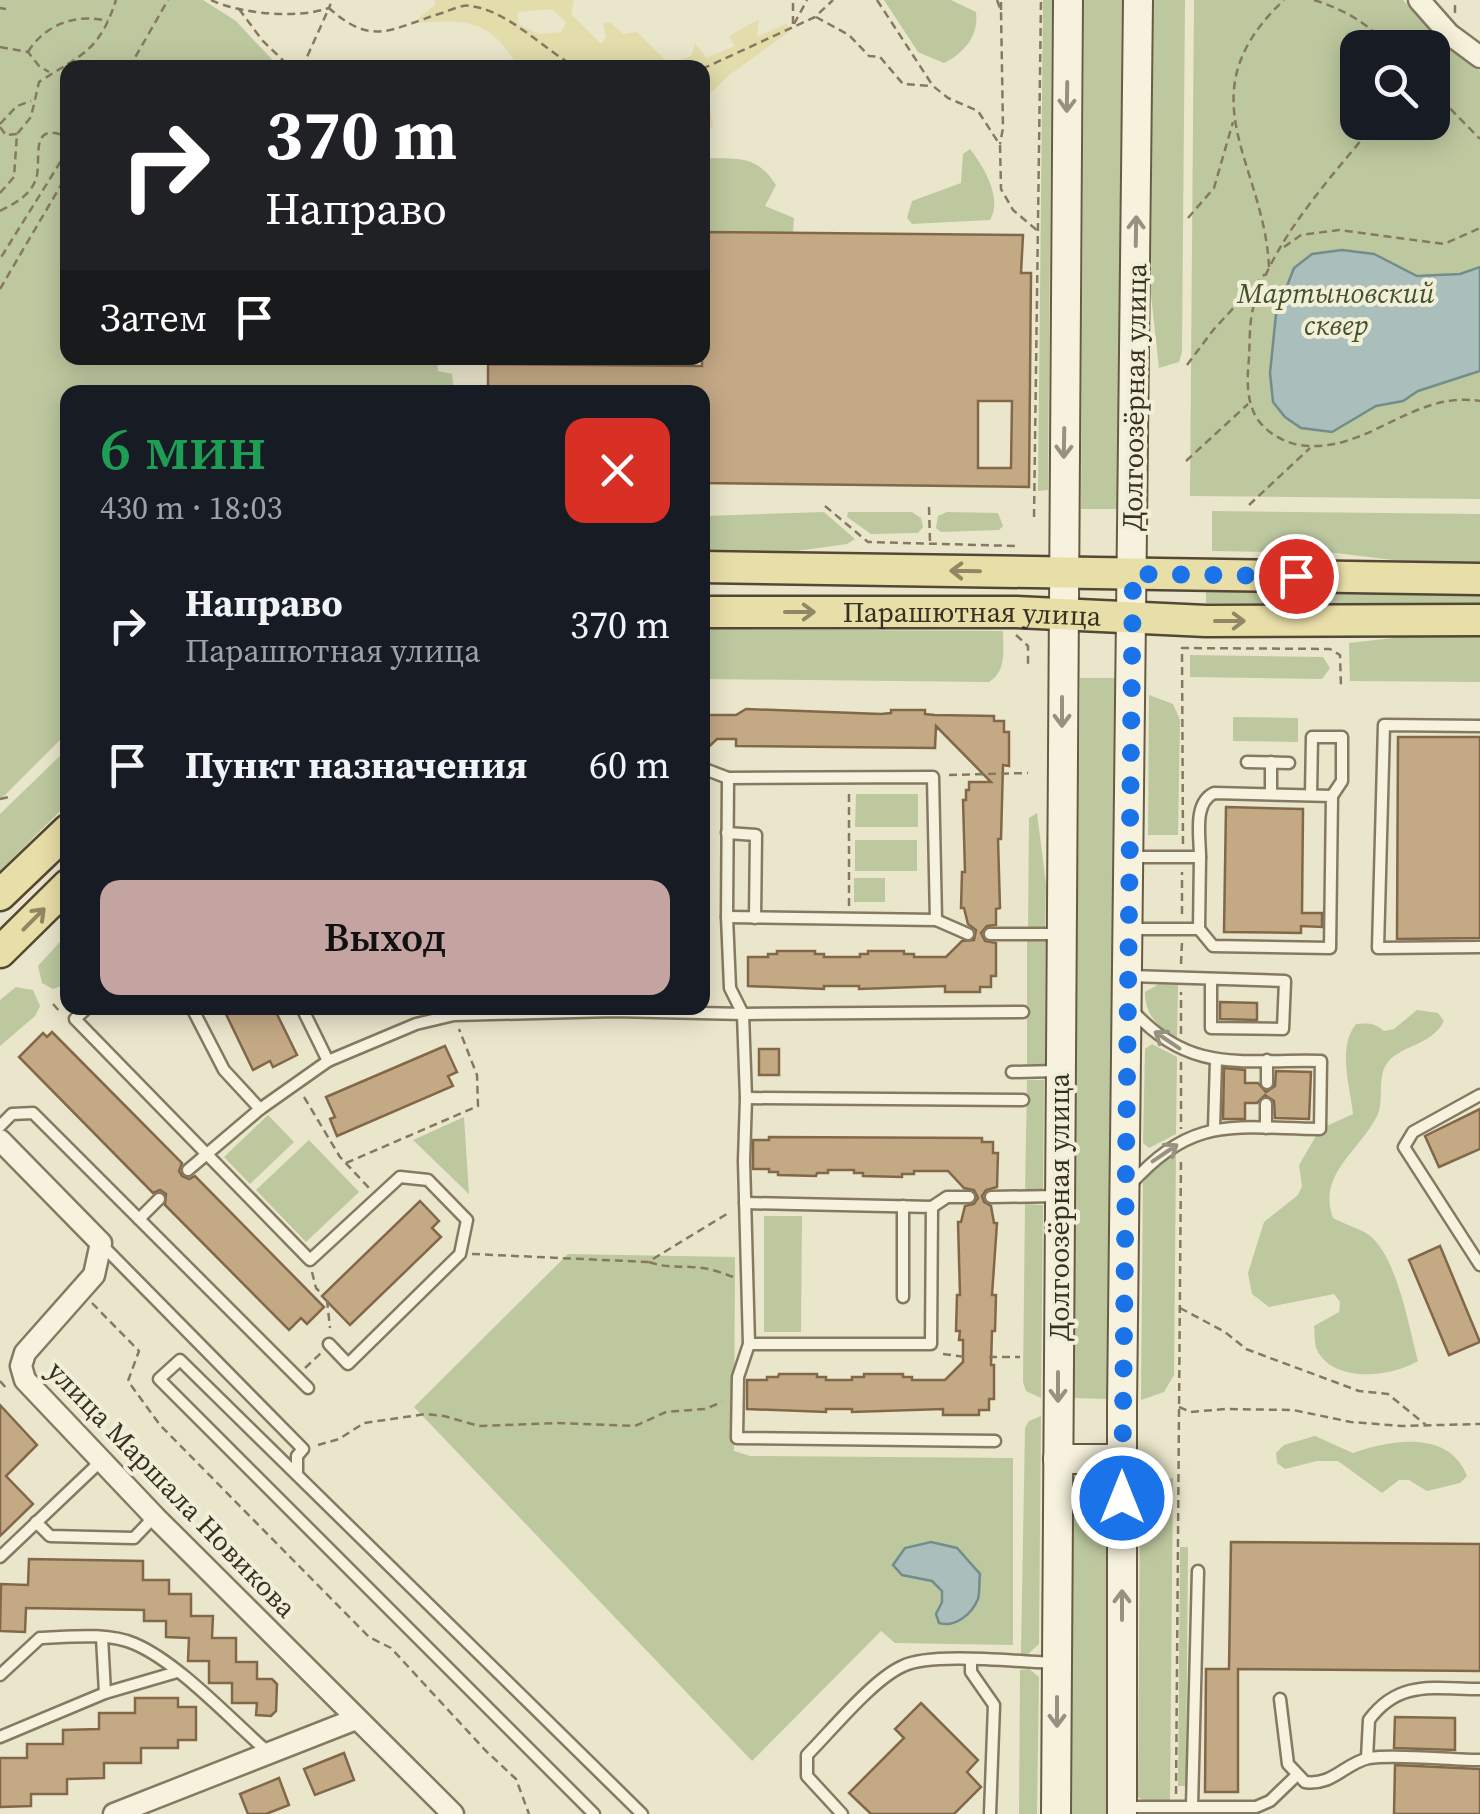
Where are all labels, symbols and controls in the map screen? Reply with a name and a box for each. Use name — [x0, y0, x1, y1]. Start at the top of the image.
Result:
map controls — [1340, 30, 1450, 140]
button: search — [1340, 30, 1450, 140]
one-way arrow — [1058, 80, 1076, 113]
text: 370 m — [265, 86, 457, 182]
icon: right — [100, 100, 230, 230]
text: Направо — [265, 177, 447, 239]
one-way arrow — [1126, 216, 1145, 248]
street label: Долгоозёрная улица — [1113, 262, 1155, 531]
park label: Мартыновский сквер — [1237, 274, 1434, 344]
icon: arrive — [227, 290, 282, 345]
text: Затем — [100, 292, 207, 344]
text: 6 мин — [100, 407, 266, 489]
button: close — [565, 418, 670, 523]
one-way arrow — [1054, 426, 1074, 459]
text: 430 m · 18:03 — [100, 486, 282, 530]
pin — [1254, 534, 1339, 619]
icon: arrive — [1269, 549, 1324, 604]
one-way arrow — [950, 562, 982, 580]
text: Направо — [185, 577, 343, 629]
street label: Парашютная улица — [843, 593, 1103, 635]
icon: right — [100, 598, 155, 653]
text: 370 m — [570, 599, 670, 651]
one-way arrow — [782, 602, 815, 622]
one-way arrow — [1212, 612, 1245, 630]
text: Парашютная улица — [185, 629, 481, 673]
one-way arrow — [1052, 695, 1071, 727]
icon: arrive — [100, 738, 155, 793]
text: Пункт назначения — [185, 739, 527, 791]
text: 60 m — [589, 739, 670, 791]
button: Выход — [100, 880, 670, 995]
one-way arrow — [21, 907, 45, 931]
one-way arrow — [1154, 1030, 1182, 1051]
street label: Долгоозёрная улица — [1040, 1072, 1078, 1341]
one-way arrow — [1151, 1142, 1179, 1163]
street label: улица Маршала Новикова — [39, 1352, 306, 1626]
one-way arrow — [1048, 1370, 1068, 1402]
position arrow — [1070, 1446, 1174, 1550]
one-way arrow — [1112, 1589, 1132, 1622]
one-way arrow — [1047, 1695, 1066, 1727]

